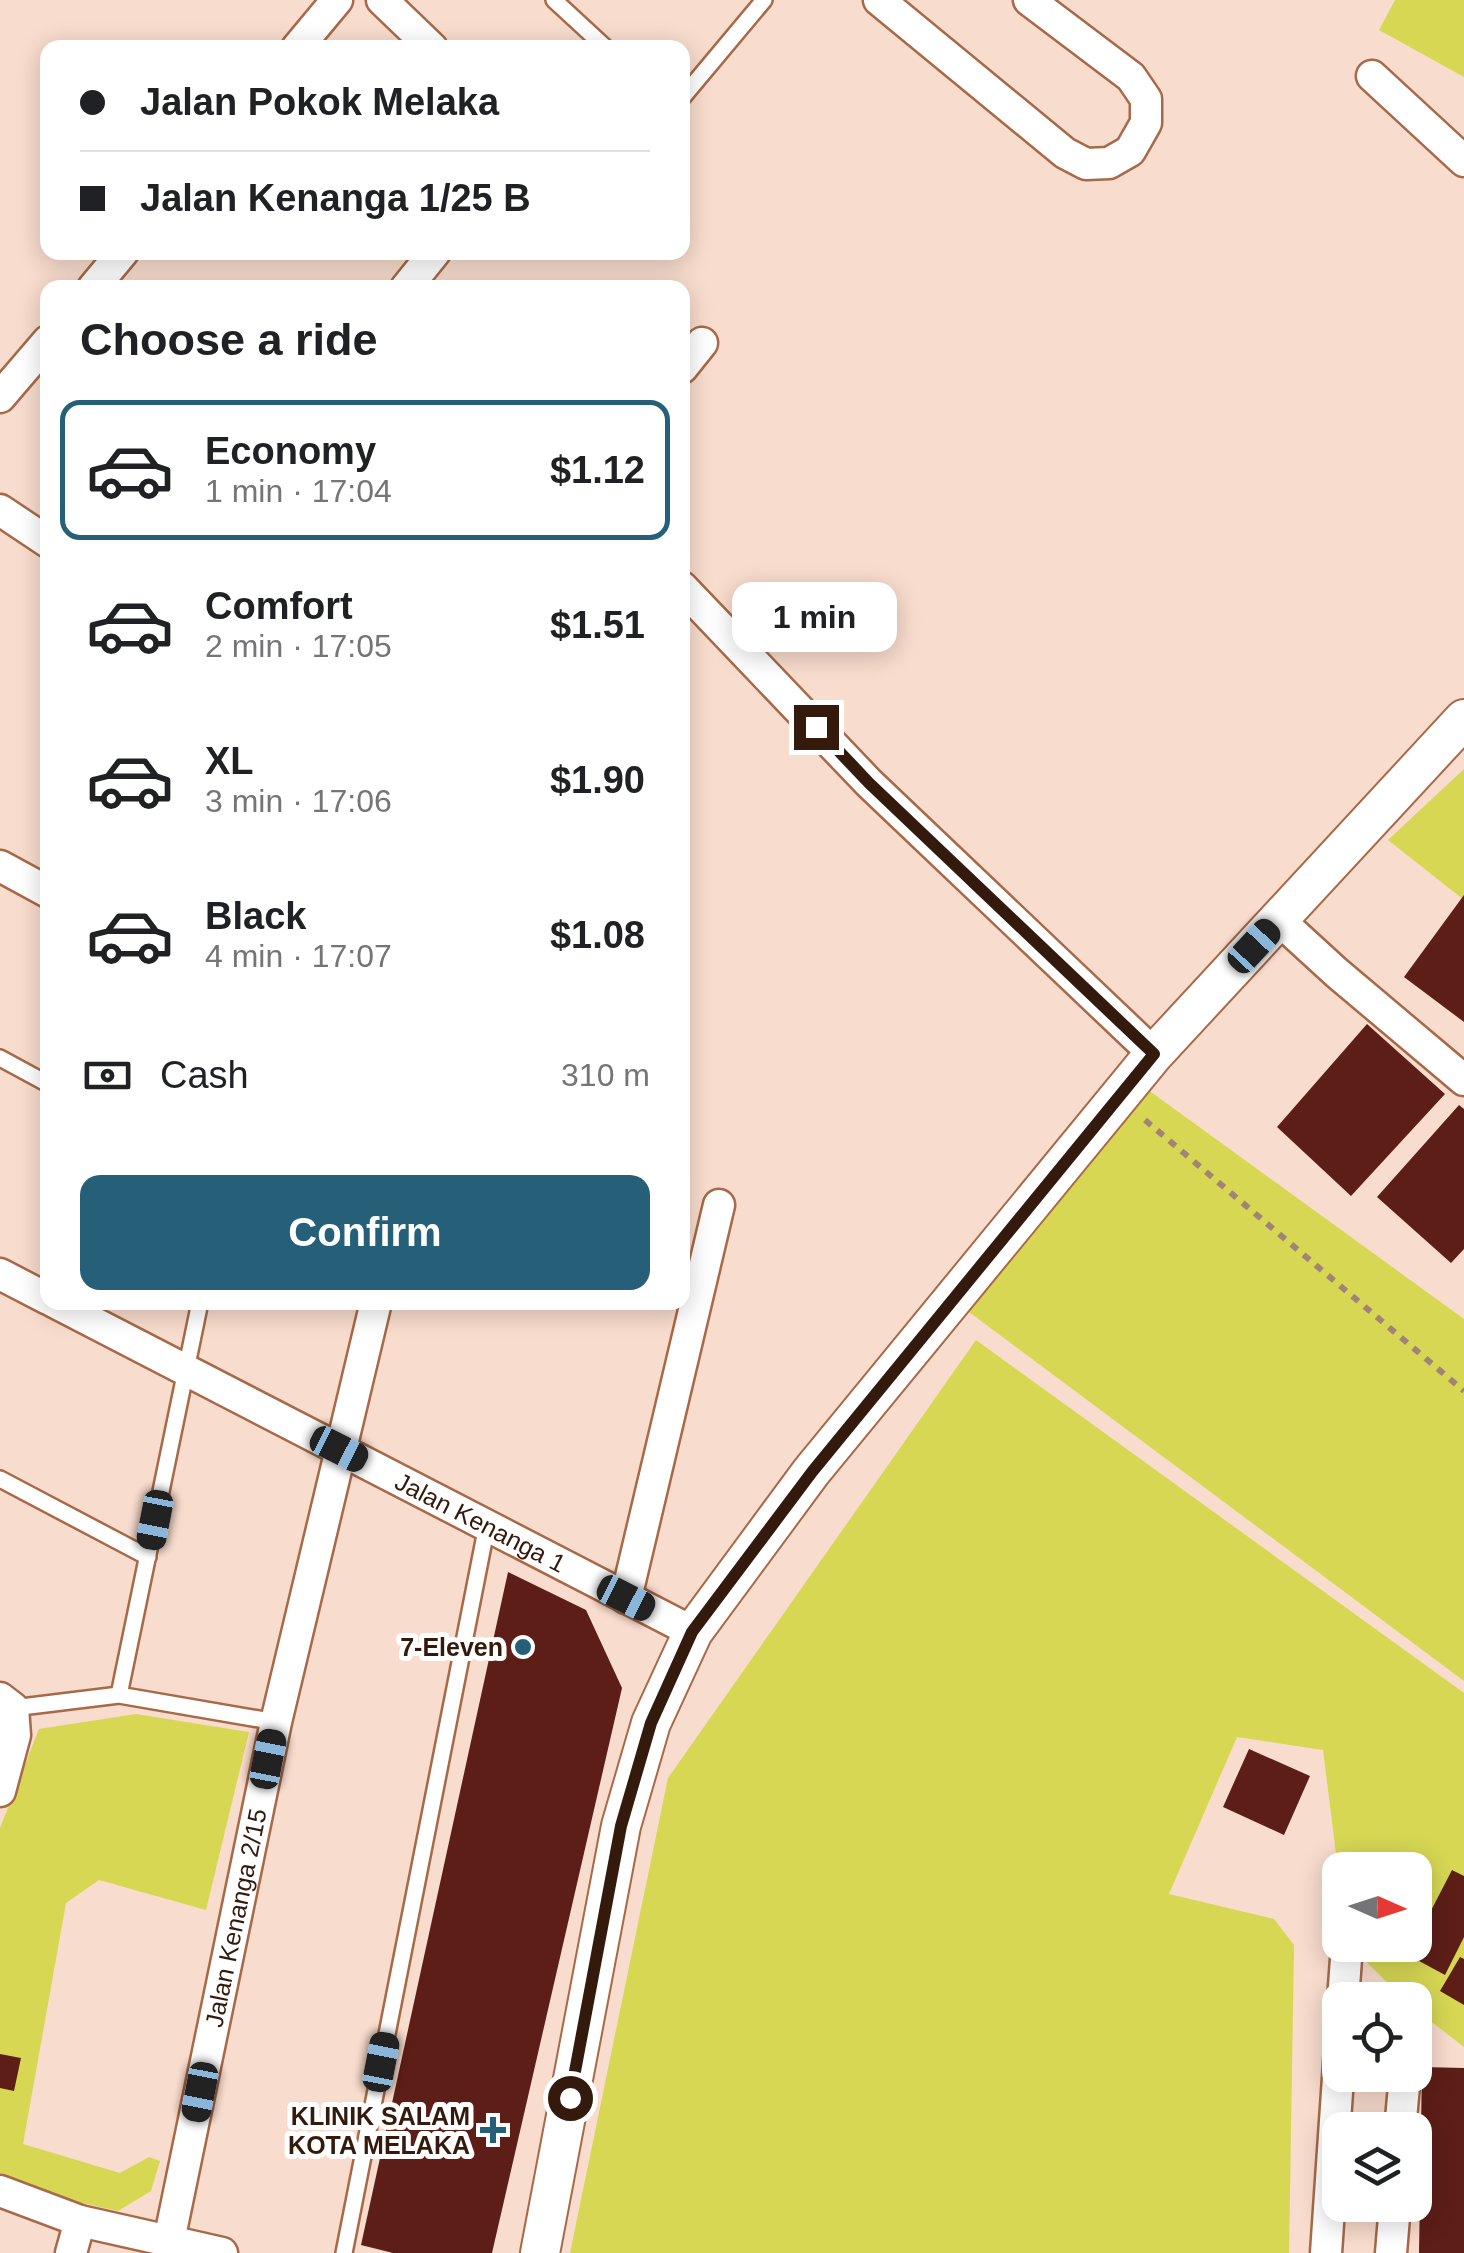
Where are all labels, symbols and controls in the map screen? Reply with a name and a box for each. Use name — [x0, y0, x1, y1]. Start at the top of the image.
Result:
text: Jalan Pokok Melaka — [140, 81, 499, 123]
text: Jalan Kenanga 1/25 B — [140, 177, 531, 219]
text: Choose a ride — [80, 314, 378, 365]
icon: car — [85, 425, 175, 515]
text: Economy — [205, 430, 376, 472]
text: $1.12 — [550, 449, 645, 491]
text: 1 min · 17:04 — [205, 473, 392, 509]
icon: car — [85, 580, 175, 670]
callout: 1 min — [734, 582, 898, 652]
text: Comfort — [205, 585, 353, 627]
text: 1 min — [773, 599, 856, 635]
text: $1.51 — [550, 604, 645, 646]
text: 2 min · 17:05 — [205, 628, 392, 664]
route end — [794, 705, 839, 750]
icon: car — [85, 735, 175, 825]
text: XL — [205, 740, 254, 782]
text: $1.90 — [550, 759, 645, 801]
text: 3 min · 17:06 — [205, 783, 392, 819]
icon: car — [85, 890, 175, 980]
text: Black — [205, 895, 306, 937]
text: $1.08 — [550, 914, 645, 956]
car — [1223, 914, 1285, 978]
text: 4 min · 17:07 — [205, 938, 392, 974]
icon: cash — [80, 1048, 135, 1103]
text: Cash — [160, 1054, 249, 1096]
text: 310 m — [561, 1057, 650, 1093]
button: Confirm — [80, 1175, 650, 1290]
car — [305, 1422, 373, 1476]
street label: Jalan Kenanga 1 — [391, 1467, 570, 1578]
car — [135, 1488, 175, 1552]
car — [592, 1571, 660, 1625]
place label: 7-Eleven — [400, 1633, 503, 1661]
marker: 7-Eleven — [512, 1636, 534, 1658]
car — [248, 1727, 288, 1791]
street label: Jalan Kenanga 2/15 — [199, 1806, 272, 2030]
north arrow — [1322, 1852, 1432, 1962]
map controls — [1322, 1852, 1432, 2222]
button: locate — [1322, 1982, 1432, 2092]
car — [361, 2030, 401, 2094]
car — [180, 2060, 220, 2124]
route start — [548, 2076, 593, 2121]
place label: KLINIK SALAM KOTA MELAKA — [288, 2102, 470, 2159]
button: layers — [1322, 2112, 1432, 2222]
marker: KLINIK SALAM KOTA MELAKA — [480, 2117, 506, 2143]

